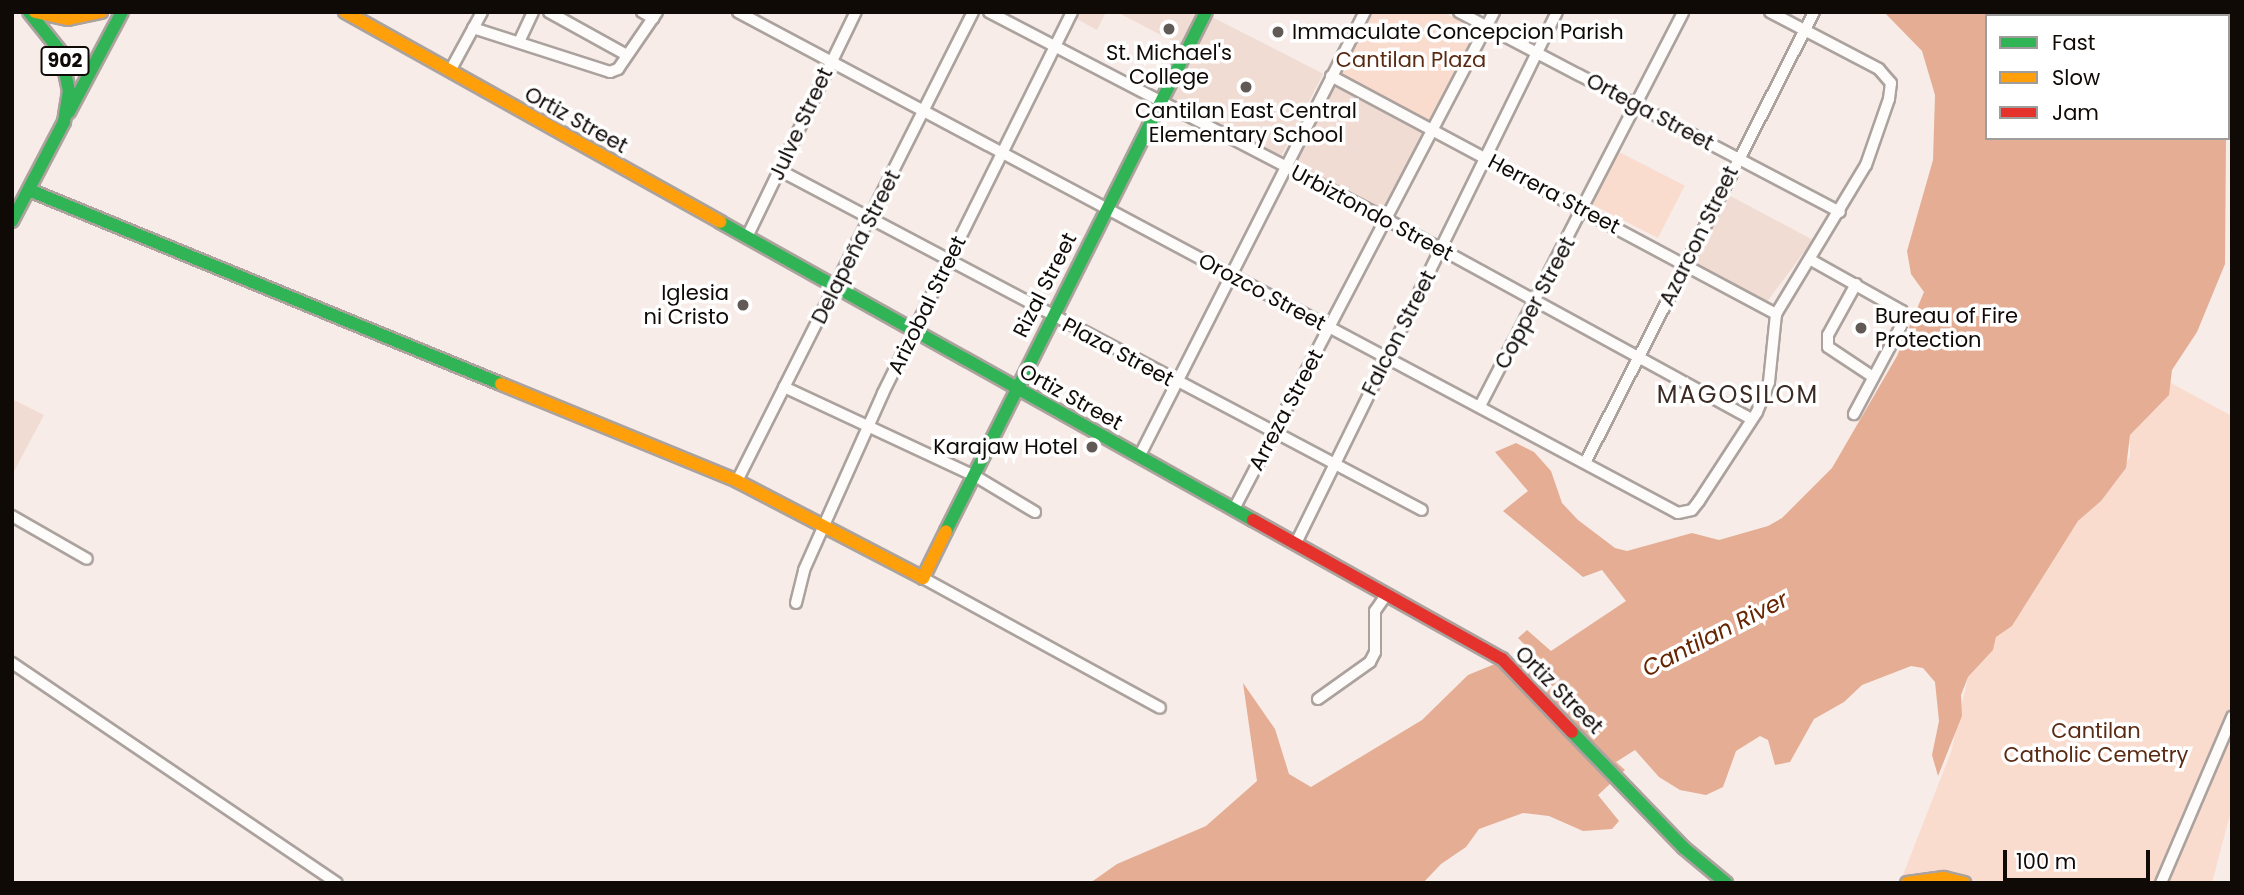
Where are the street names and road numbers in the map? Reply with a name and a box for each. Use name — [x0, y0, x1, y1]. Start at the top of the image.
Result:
road number: 902 — [41, 45, 90, 76]
street label: Julve Street — [764, 64, 838, 184]
street label: Ortega Street — [1582, 68, 1718, 156]
street label: Ortiz Street — [520, 81, 632, 159]
street label: Herrera Street — [1484, 149, 1624, 239]
street label: Urbiztondo Street — [1287, 160, 1457, 266]
street label: Azarcon Street — [1654, 162, 1744, 310]
street label: Delapeña Street — [806, 166, 906, 328]
street label: Rizal Street — [1008, 229, 1082, 341]
street label: Arizobal Street — [883, 232, 971, 378]
street label: Copper Street — [1490, 233, 1580, 373]
street label: Orozco Street — [1194, 248, 1330, 336]
street label: Falcon Street — [1357, 266, 1441, 400]
street label: Plaza Street — [1058, 312, 1178, 392]
street label: Arreza Street — [1243, 345, 1329, 475]
street label: Ortiz Street — [1015, 358, 1127, 436]
street label: Ortiz Street — [1510, 641, 1608, 739]

